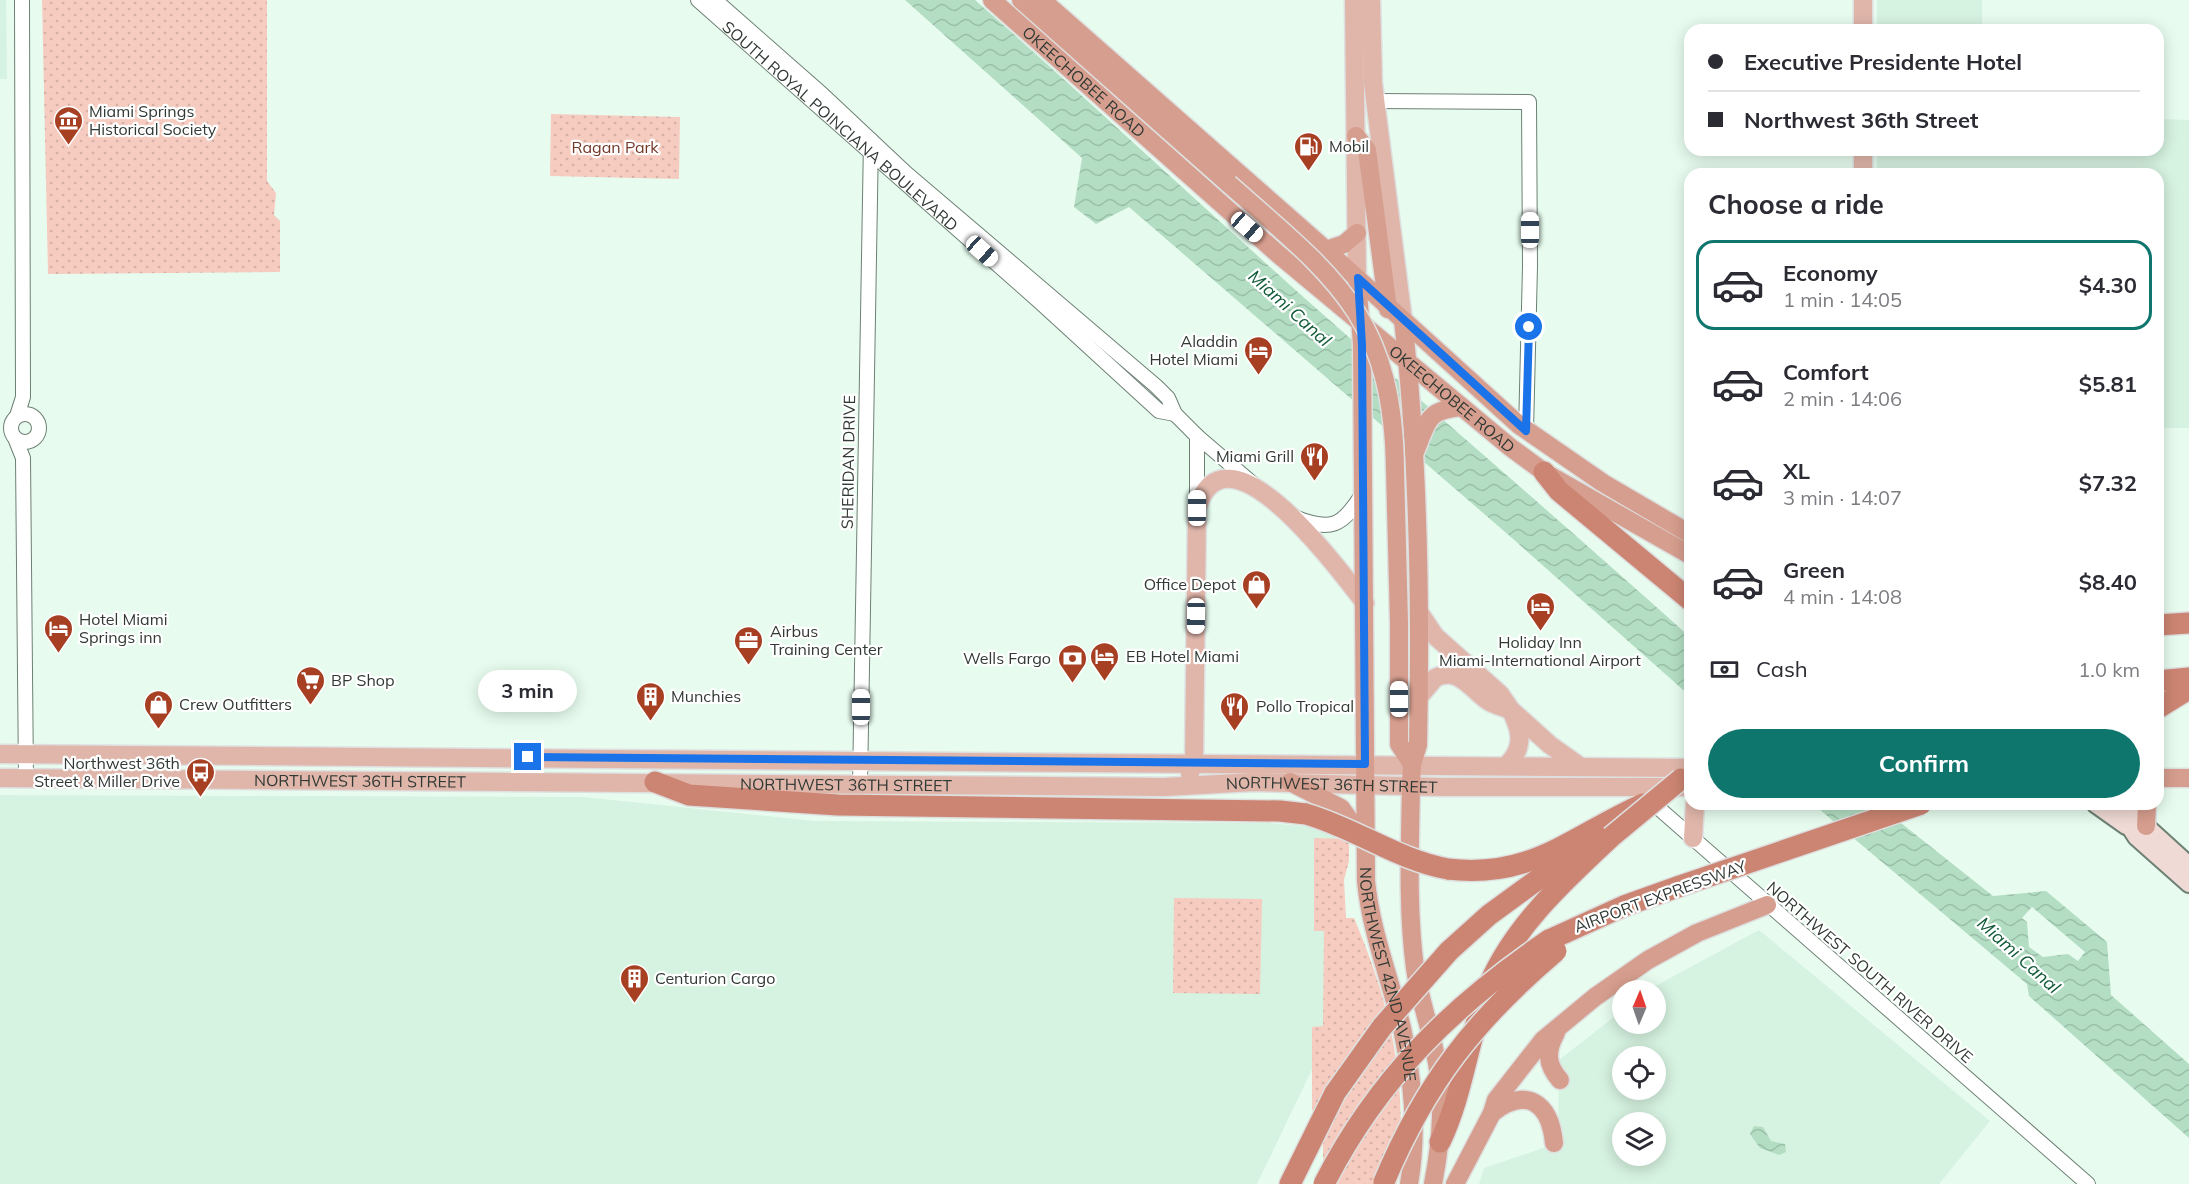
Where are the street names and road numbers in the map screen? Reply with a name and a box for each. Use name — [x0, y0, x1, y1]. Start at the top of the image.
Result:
street label: SOUTH ROYAL POINCIANA BOULEVARD — [718, 16, 962, 235]
street label: OKEECHOBEE ROAD — [1018, 22, 1150, 142]
street label: OKEECHOBEE ROAD — [1385, 341, 1519, 457]
street label: SHERIDAN DRIVE — [837, 395, 859, 529]
street label: NORTHWEST 36TH STREET — [254, 770, 466, 792]
street label: NORTHWEST 36TH STREET — [1225, 772, 1438, 797]
street label: NORTHWEST 36TH STREET — [740, 774, 952, 795]
street label: AIRPORT EXPRESSWAY — [1571, 855, 1749, 936]
street label: NORTHWEST 42ND AVENUE — [1356, 867, 1421, 1082]
street label: NORTHWEST SOUTH RIVER DRIVE — [1763, 877, 1977, 1067]

